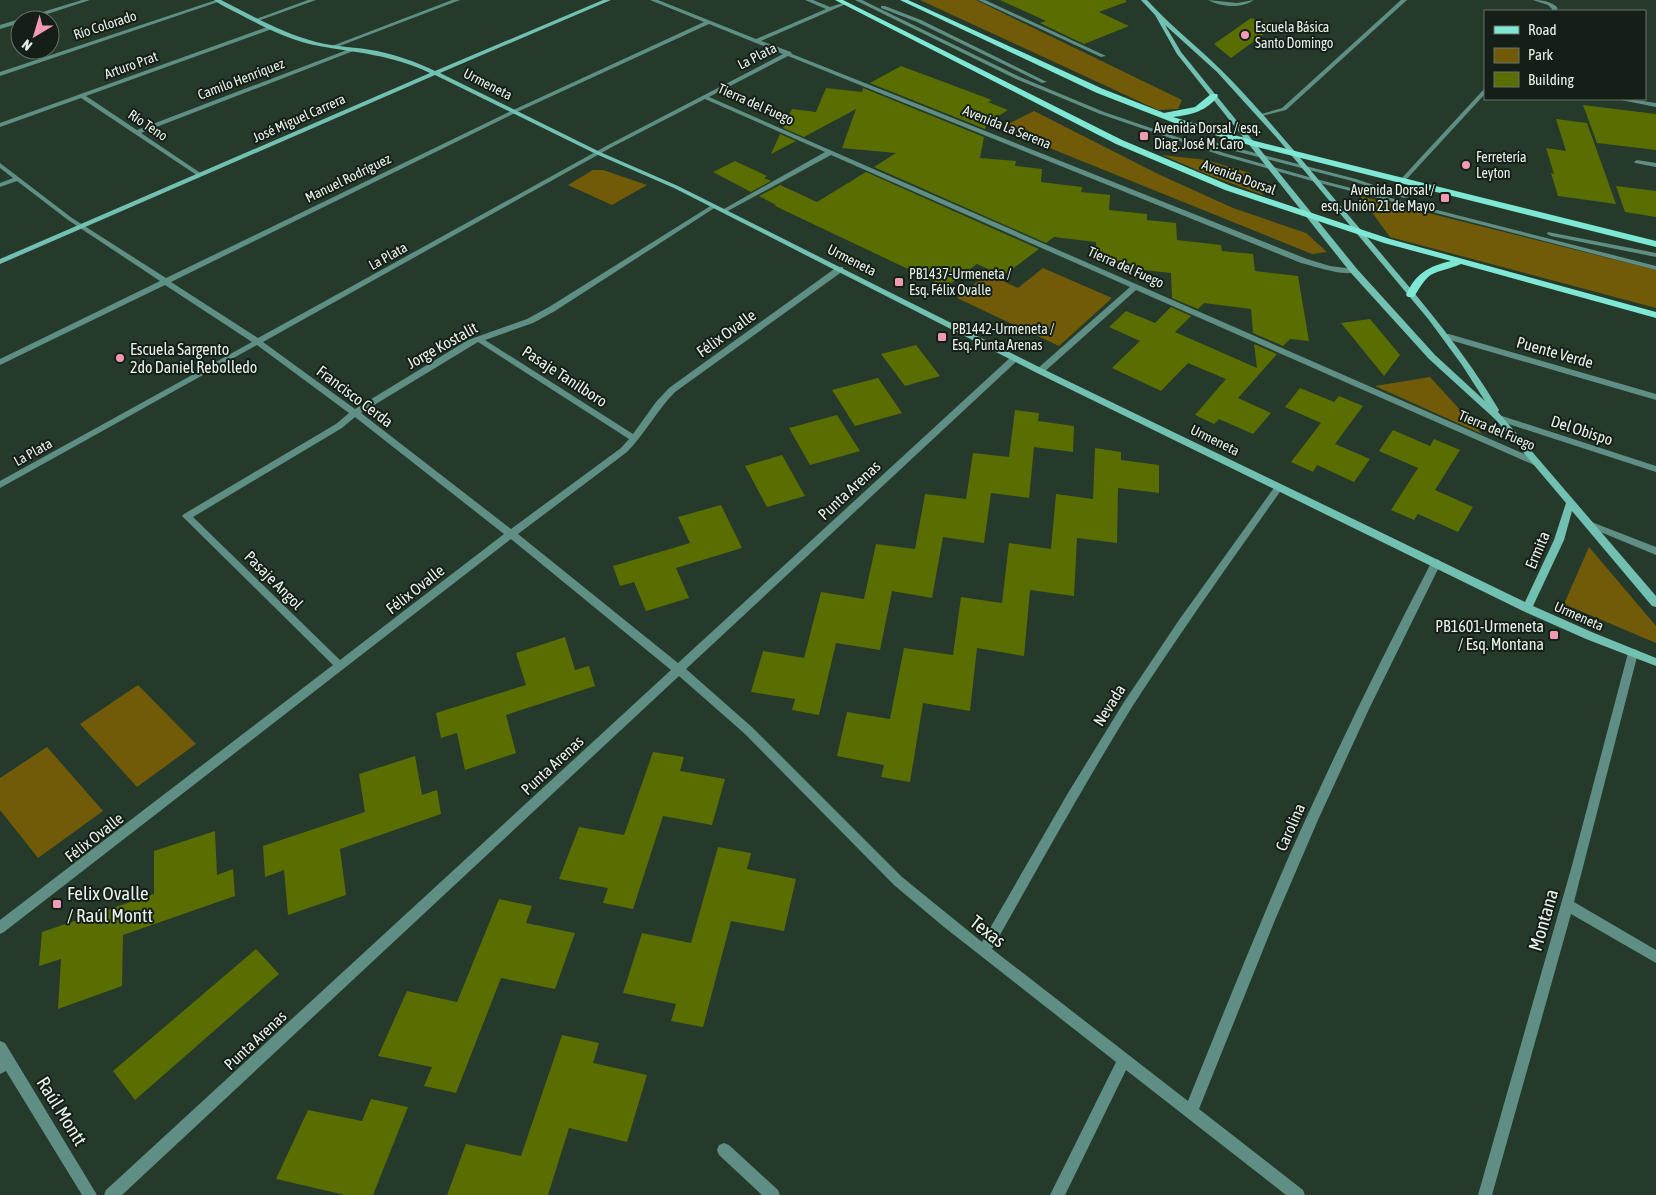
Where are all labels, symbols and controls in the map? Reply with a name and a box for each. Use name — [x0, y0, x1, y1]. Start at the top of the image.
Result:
street label: Río Colorado — [71, 7, 139, 43]
north arrow — [10, 10, 60, 60]
legend — [1484, 10, 1646, 100]
place label: Escuela Básica Santo Domingo — [1255, 19, 1333, 51]
text: Road — [1528, 21, 1557, 38]
marker: Escuela Básica Santo Domingo — [1239, 29, 1251, 41]
text: N — [19, 36, 35, 54]
street label: La Plata — [735, 39, 779, 73]
text: Park — [1528, 46, 1553, 63]
street label: Arturo Prat — [102, 48, 160, 82]
street label: Camilo Henríquez — [195, 55, 287, 103]
street label: Urmeneta — [461, 65, 515, 103]
text: Building — [1528, 71, 1574, 88]
street label: Tierra del Fuego — [716, 80, 796, 128]
street label: José Miguel Carrera — [250, 90, 348, 146]
street label: Avenida La Serena — [961, 102, 1053, 152]
street label: Río Teno — [125, 106, 171, 144]
place label: Avenida Dorsal / esq. Diag. José M. Caro — [1154, 120, 1261, 152]
marker: Avenida Dorsal / esq. Diag. José M. Caro — [1138, 130, 1150, 142]
place label: Ferretería Leyton — [1476, 149, 1526, 181]
street label: Manuel Rodríguez — [303, 150, 393, 206]
street label: Avenida Dorsal — [1200, 156, 1278, 198]
marker: Ferretería Leyton — [1460, 159, 1472, 171]
place label: Avenida Dorsal / esq. Unión 21 de Mayo — [1321, 182, 1435, 214]
marker: Avenida Dorsal / esq. Unión 21 de Mayo — [1439, 192, 1451, 204]
street label: La Plata — [366, 239, 410, 273]
street label: Urmeneta — [825, 241, 879, 279]
street label: Tierra del Fuego — [1086, 243, 1166, 291]
place label: PB1437-Urmeneta / Esq. Félix Ovalle — [909, 266, 1012, 298]
marker: PB1437-Urmeneta / Esq. Félix Ovalle — [893, 276, 905, 288]
street label: Félix Ovalle — [693, 306, 759, 360]
street label: Jorge Kostalit — [403, 318, 481, 373]
place label: PB1442-Urmeneta / Esq. Punta Arenas — [952, 321, 1055, 353]
marker: PB1442-Urmeneta / Esq. Punta Arenas — [936, 331, 948, 343]
street label: Puente Verde — [1515, 333, 1595, 371]
place label: Escuela Sargento 2do Daniel Rebolledo — [130, 340, 257, 376]
street label: Pasaje Tanilboro — [519, 342, 611, 411]
marker: Escuela Sargento 2do Daniel Rebolledo — [114, 352, 126, 364]
street label: Francisco Cerda — [313, 361, 397, 431]
street label: Tierra del Fuego — [1456, 407, 1538, 453]
street label: Del Obispo — [1548, 412, 1615, 449]
street label: Urmeneta — [1188, 421, 1242, 459]
street label: La Plata — [11, 435, 55, 469]
street label: Punta Arenas — [814, 457, 884, 523]
street label: Ermita — [1521, 529, 1553, 571]
street label: Pasaje Angol — [240, 547, 307, 614]
street label: Félix Ovalle — [382, 561, 448, 617]
street label: Urmeneta — [1552, 598, 1606, 634]
place label: PB1601-Urmeneta / Esq. Montana — [1435, 617, 1544, 654]
marker: PB1601-Urmeneta / Esq. Montana — [1548, 629, 1560, 641]
street label: Nevada — [1089, 681, 1129, 729]
street label: Punta Arenas — [517, 732, 587, 798]
street label: Carolina — [1272, 800, 1308, 854]
street label: Félix Ovalle — [61, 809, 127, 865]
place label: Felix Ovalle / Raúl Montt — [67, 882, 153, 926]
street label: Montana — [1524, 887, 1562, 953]
marker: Felix Ovalle / Raúl Montt — [51, 898, 63, 910]
street label: Texas — [966, 910, 1010, 952]
street label: Punta Arenas — [220, 1007, 290, 1073]
street label: Raúl Montt — [32, 1073, 92, 1149]

